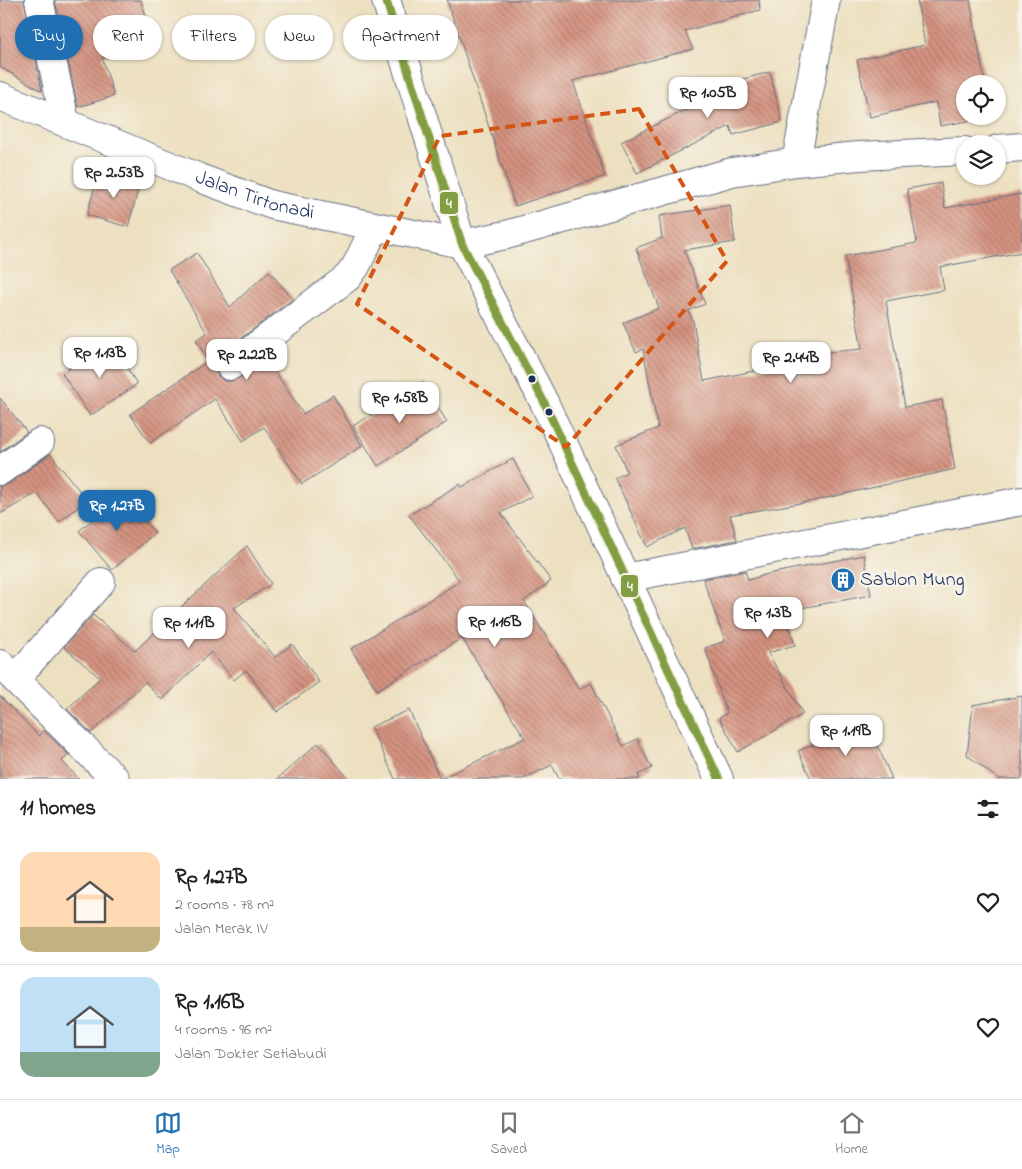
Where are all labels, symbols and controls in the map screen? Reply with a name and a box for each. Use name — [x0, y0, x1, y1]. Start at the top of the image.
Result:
chip: Buy — [15, 15, 83, 60]
chip: Rent — [93, 15, 162, 60]
chip: Filters — [172, 15, 255, 60]
chip: New — [265, 15, 333, 60]
chip: Apartment — [343, 15, 458, 60]
map controls — [956, 75, 1006, 185]
button: locate — [956, 75, 1006, 125]
pin: Rp 1.05B — [656, 76, 760, 119]
text: Rp 1.05B — [680, 81, 736, 105]
button: layers — [956, 135, 1006, 185]
pin: Rp 2.53B — [62, 156, 166, 199]
text: Rp 2.53B — [84, 161, 144, 185]
street label: Jalan Tirtonadi — [191, 163, 317, 228]
line badge: 4 — [439, 191, 459, 215]
text: 4 — [445, 194, 452, 215]
pin: Rp 1.13B — [48, 336, 152, 379]
pin: Rp 2.22B — [195, 338, 299, 381]
text: Rp 1.13B — [74, 341, 126, 365]
pin: Rp 2.44B — [739, 342, 843, 384]
text: Rp 2.22B — [217, 343, 277, 367]
text: Rp 2.44B — [763, 346, 819, 370]
unlabelled marker — [527, 374, 537, 384]
pin: Rp 1.58B — [348, 382, 452, 424]
text: Rp 1.58B — [372, 386, 428, 410]
unlabelled marker — [544, 407, 554, 417]
pin: Rp 1.27B — [65, 490, 169, 532]
text: Rp 1.27B — [89, 494, 145, 518]
place label: Sablon Mung — [860, 566, 965, 596]
building icon: Sablon Mung — [830, 567, 856, 593]
line badge: 4 — [620, 574, 639, 598]
text: 4 — [626, 577, 633, 598]
pin: Rp 1.3B — [722, 596, 814, 639]
text: Rp 1.3B — [744, 601, 792, 625]
pin: Rp 1.11B — [137, 606, 241, 649]
pin: Rp 1.16B — [443, 606, 547, 648]
text: Rp 1.16B — [469, 610, 521, 634]
text: Rp 1.11B — [164, 611, 214, 635]
pin: Rp 1.19B — [794, 714, 898, 757]
text: Rp 1.19B — [821, 719, 871, 743]
text: 11 homes — [20, 794, 96, 824]
icon: filters — [974, 795, 1002, 823]
text: Rp 1.27B — [175, 863, 247, 893]
icon: home — [60, 872, 120, 932]
icon: heart — [974, 888, 1002, 916]
text: 2 rooms · 78 m² — [175, 893, 274, 917]
text: Jalan Merak IV — [175, 917, 267, 941]
text: Rp 1.16B — [175, 988, 244, 1018]
icon: home — [60, 997, 120, 1057]
icon: heart — [974, 1013, 1002, 1041]
text: 4 rooms · 96 m² — [175, 1018, 272, 1042]
text: Jalan Dokter Setiabudi — [175, 1042, 327, 1066]
tab: Map — [154, 1109, 182, 1160]
tab: Saved — [490, 1109, 527, 1160]
tab: Home — [835, 1109, 868, 1160]

